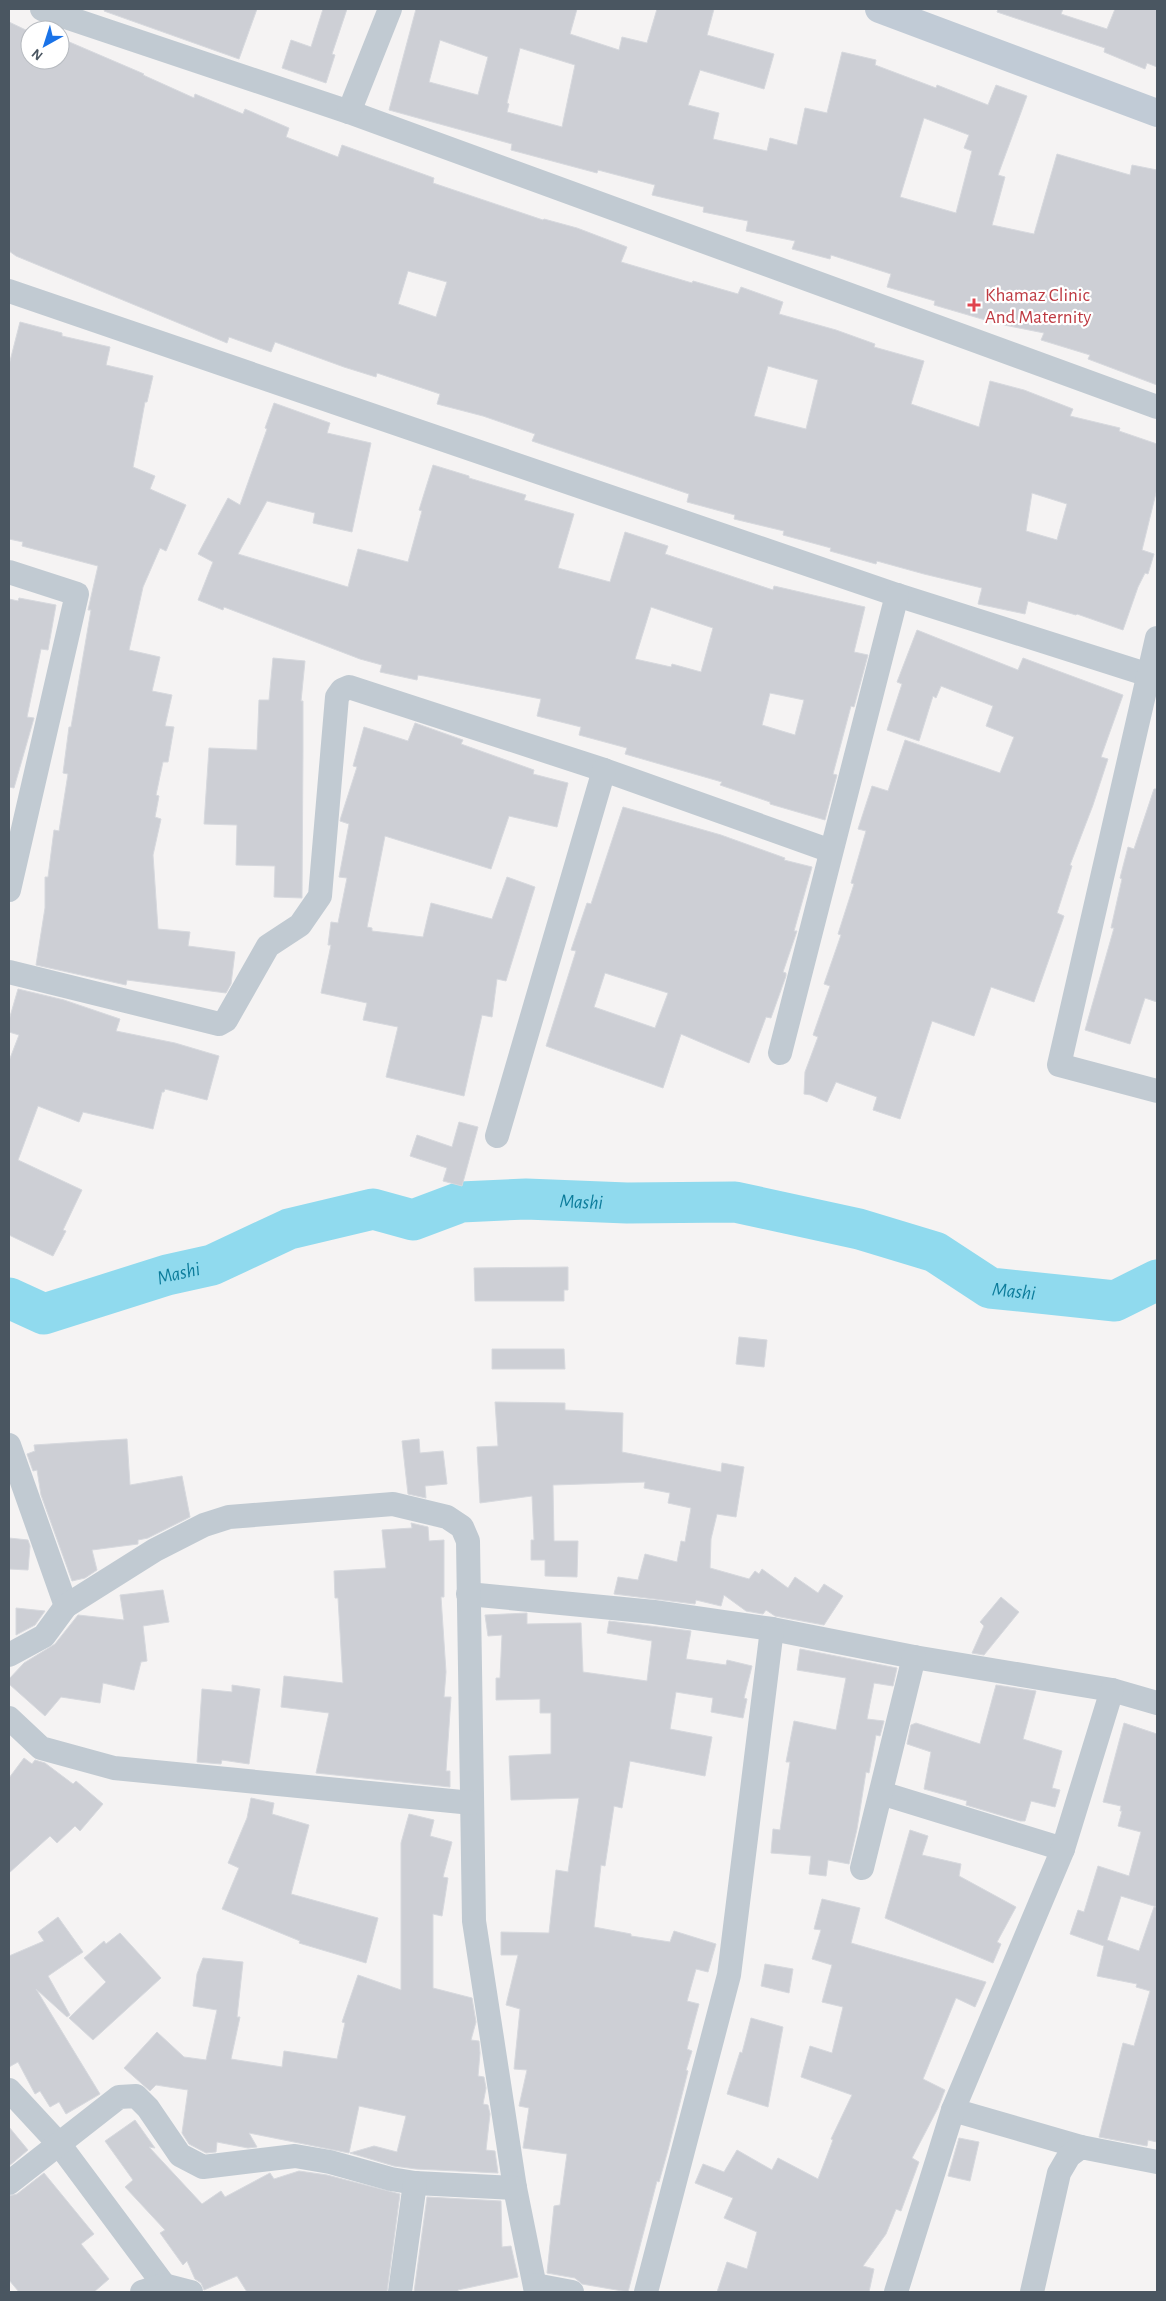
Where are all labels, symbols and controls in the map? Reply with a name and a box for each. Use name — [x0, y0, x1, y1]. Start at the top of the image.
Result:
north arrow — [20, 20, 70, 70]
text: N — [29, 46, 46, 63]
place label: Khamaz Clinic And Maternity — [985, 286, 1091, 327]
marker: Khamaz Clinic And Maternity — [967, 298, 981, 312]
water label: Mashi — [559, 1191, 603, 1213]
water label: Mashi — [154, 1259, 202, 1289]
water label: Mashi — [991, 1279, 1037, 1304]

